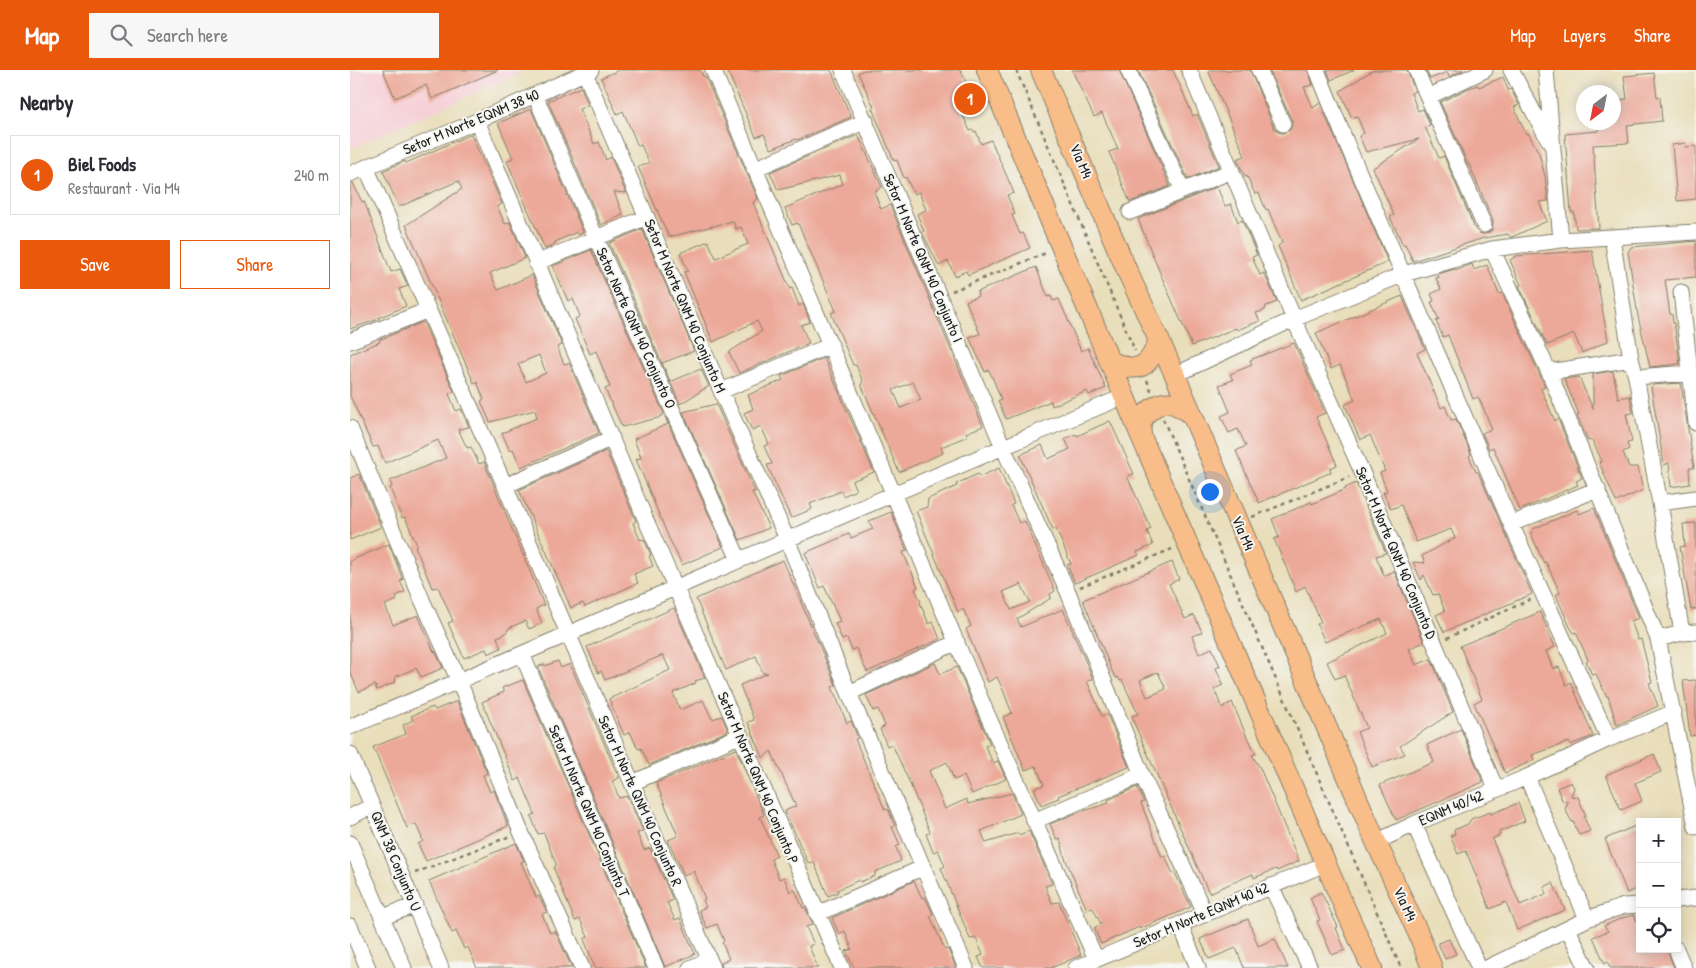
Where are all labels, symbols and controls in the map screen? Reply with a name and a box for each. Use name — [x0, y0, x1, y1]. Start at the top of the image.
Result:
search box — [89, 13, 439, 58]
text: Map — [25, 19, 59, 51]
icon: search — [107, 21, 135, 49]
text: Search here — [147, 22, 228, 48]
text: Map — [1510, 23, 1536, 48]
text: Layers — [1564, 23, 1606, 48]
text: Share — [1634, 23, 1671, 48]
pin: 1 — [954, 80, 986, 118]
street label: Setor M Norte EQNM 38 40 — [400, 83, 542, 160]
north arrow — [1576, 85, 1621, 130]
text: Nearby — [20, 88, 73, 117]
street label: Via M4 — [1065, 140, 1098, 182]
text: Biel Foods — [68, 151, 136, 177]
text: 1 — [34, 164, 40, 186]
text: 240 m — [294, 164, 329, 186]
street label: Setor M Norte QNM 40 Conjunto I — [878, 170, 969, 345]
text: Restaurant · Via M4 — [68, 177, 180, 199]
street label: Setor M Norte QNM 40 Conjunto M — [639, 216, 732, 396]
button: Save — [20, 240, 170, 289]
button: Share — [180, 240, 330, 289]
street label: Setor Norte QNM 40 Conjunto O — [591, 244, 681, 412]
street label: Setor M Norte QNM 40 Conjunto D — [1351, 463, 1443, 643]
your location — [1197, 479, 1223, 505]
street label: Via M4 — [1227, 512, 1260, 554]
street label: Setor M Norte QNM 40 Conjunto P — [713, 688, 804, 867]
street label: Setor M Norte QNM 40 Conjunto R — [593, 712, 688, 890]
street label: Setor M Norte QNM 40 Conjunto T — [544, 722, 636, 901]
street label: EQNM 40/42 — [1415, 785, 1486, 831]
street label: QNM 38 Conjunto U — [366, 807, 427, 914]
map controls — [1636, 818, 1681, 953]
button: + — [1636, 818, 1681, 863]
button: − — [1636, 863, 1681, 908]
street label: Setor M Norte EQNM 40 42 — [1130, 876, 1272, 953]
street label: Via M4 — [1388, 883, 1423, 925]
button: locate — [1636, 908, 1681, 953]

